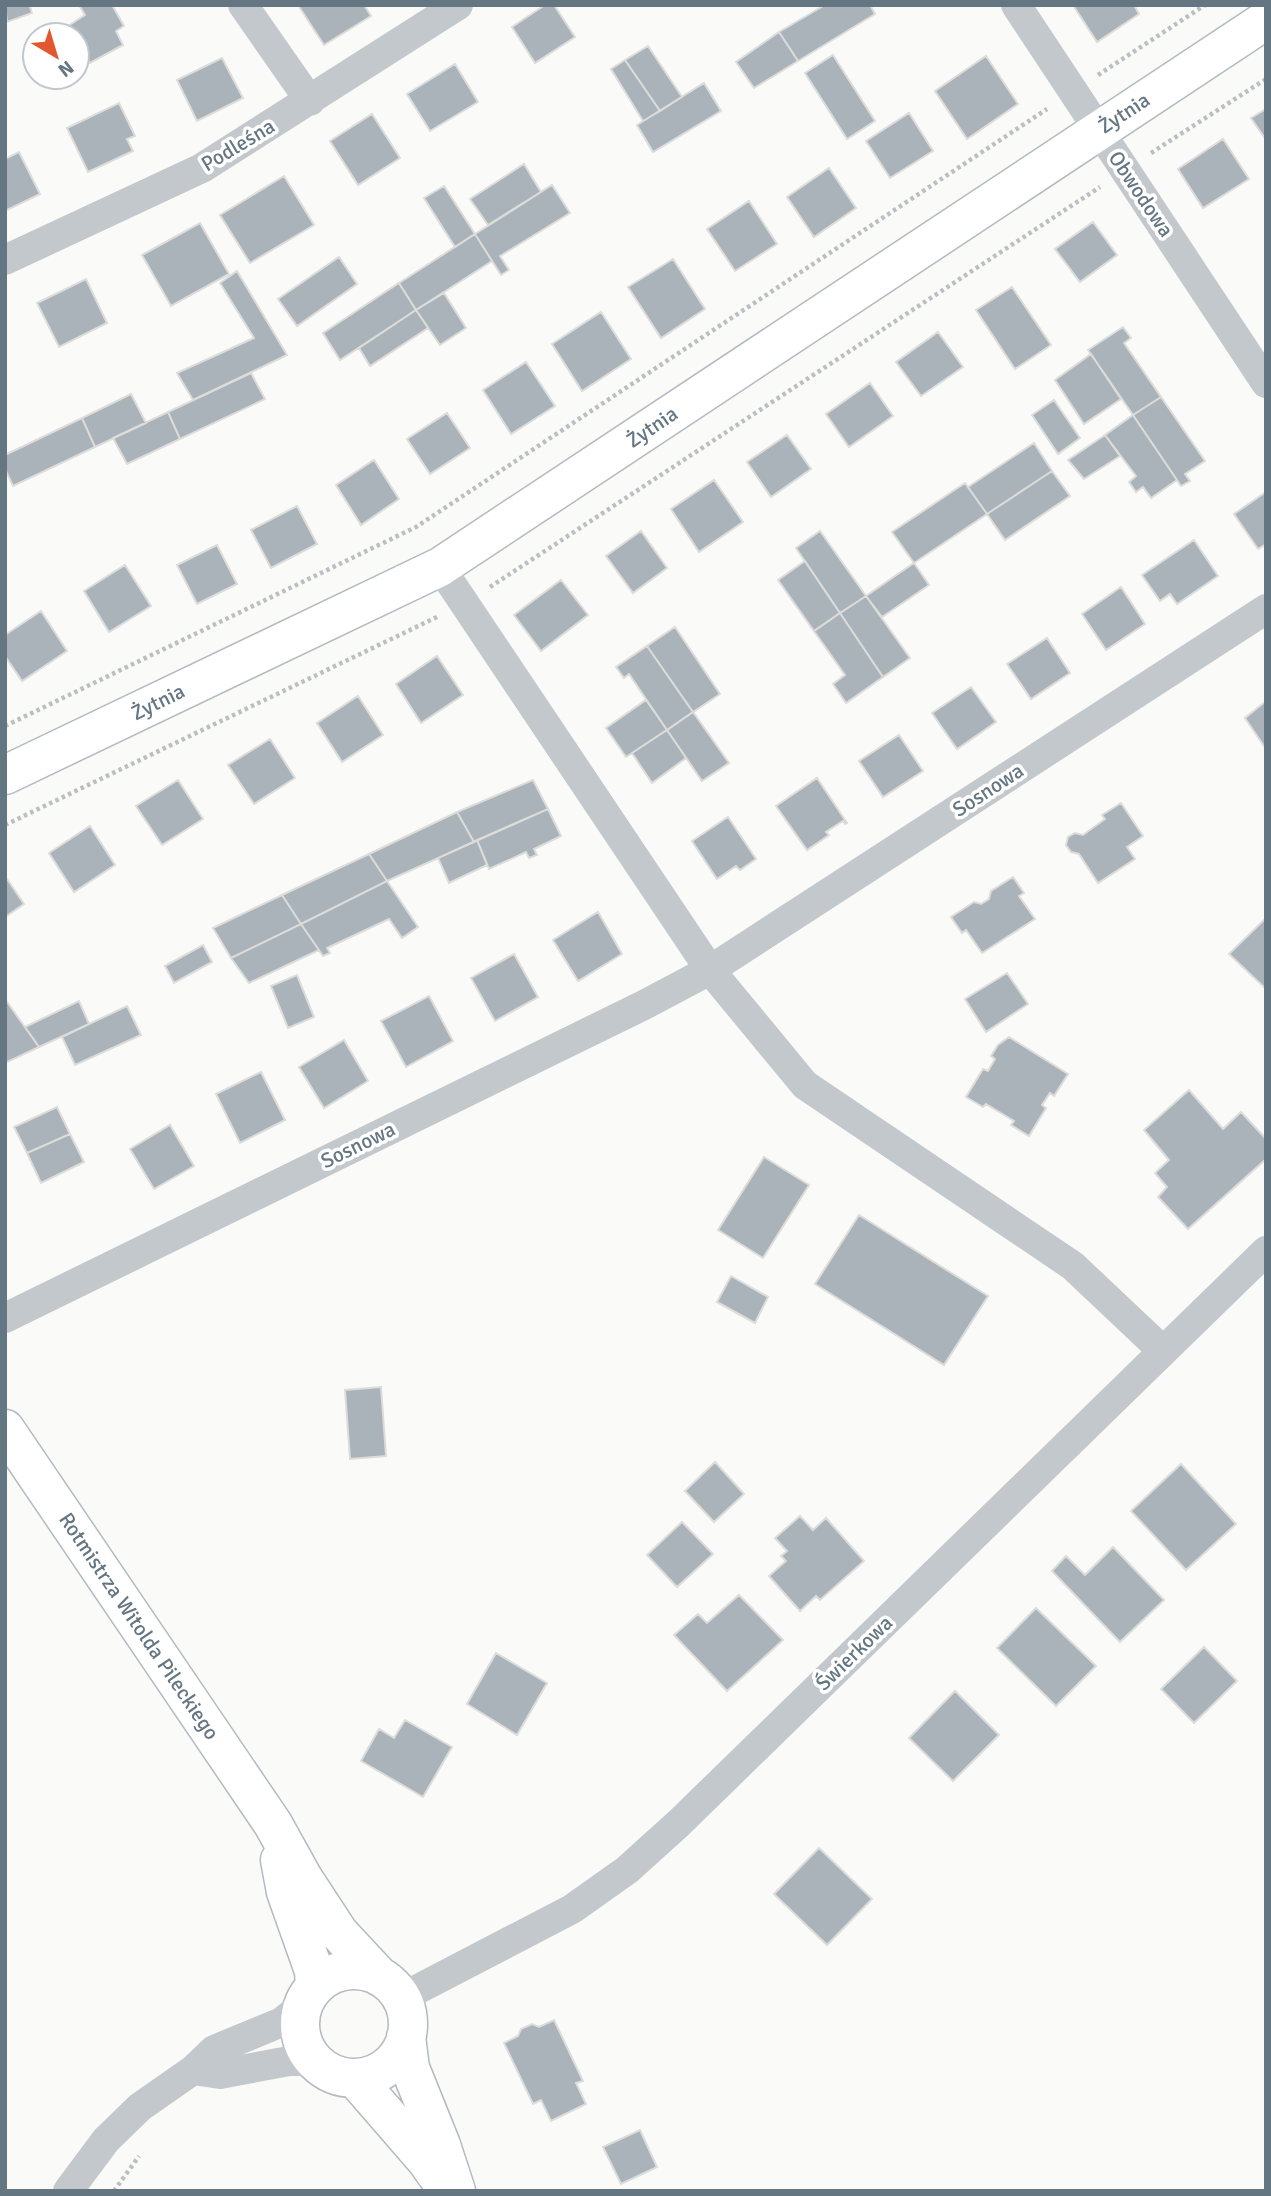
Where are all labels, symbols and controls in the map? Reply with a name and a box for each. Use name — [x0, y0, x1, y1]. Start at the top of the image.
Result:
north arrow — [21, 21, 91, 91]
text: N — [53, 55, 78, 82]
street label: Żytnia — [1093, 87, 1155, 139]
street label: Podleśna — [197, 113, 279, 177]
street label: Obwodowa — [1103, 146, 1179, 242]
street label: Żytnia — [621, 400, 683, 454]
street label: Żytnia — [127, 678, 189, 726]
street label: Sosnowa — [948, 757, 1028, 823]
street label: Sosnowa — [317, 1116, 399, 1174]
street label: Rotmistrza Witolda Pileckiego — [53, 1507, 225, 1745]
street label: Świerkowa — [810, 1610, 898, 1696]

